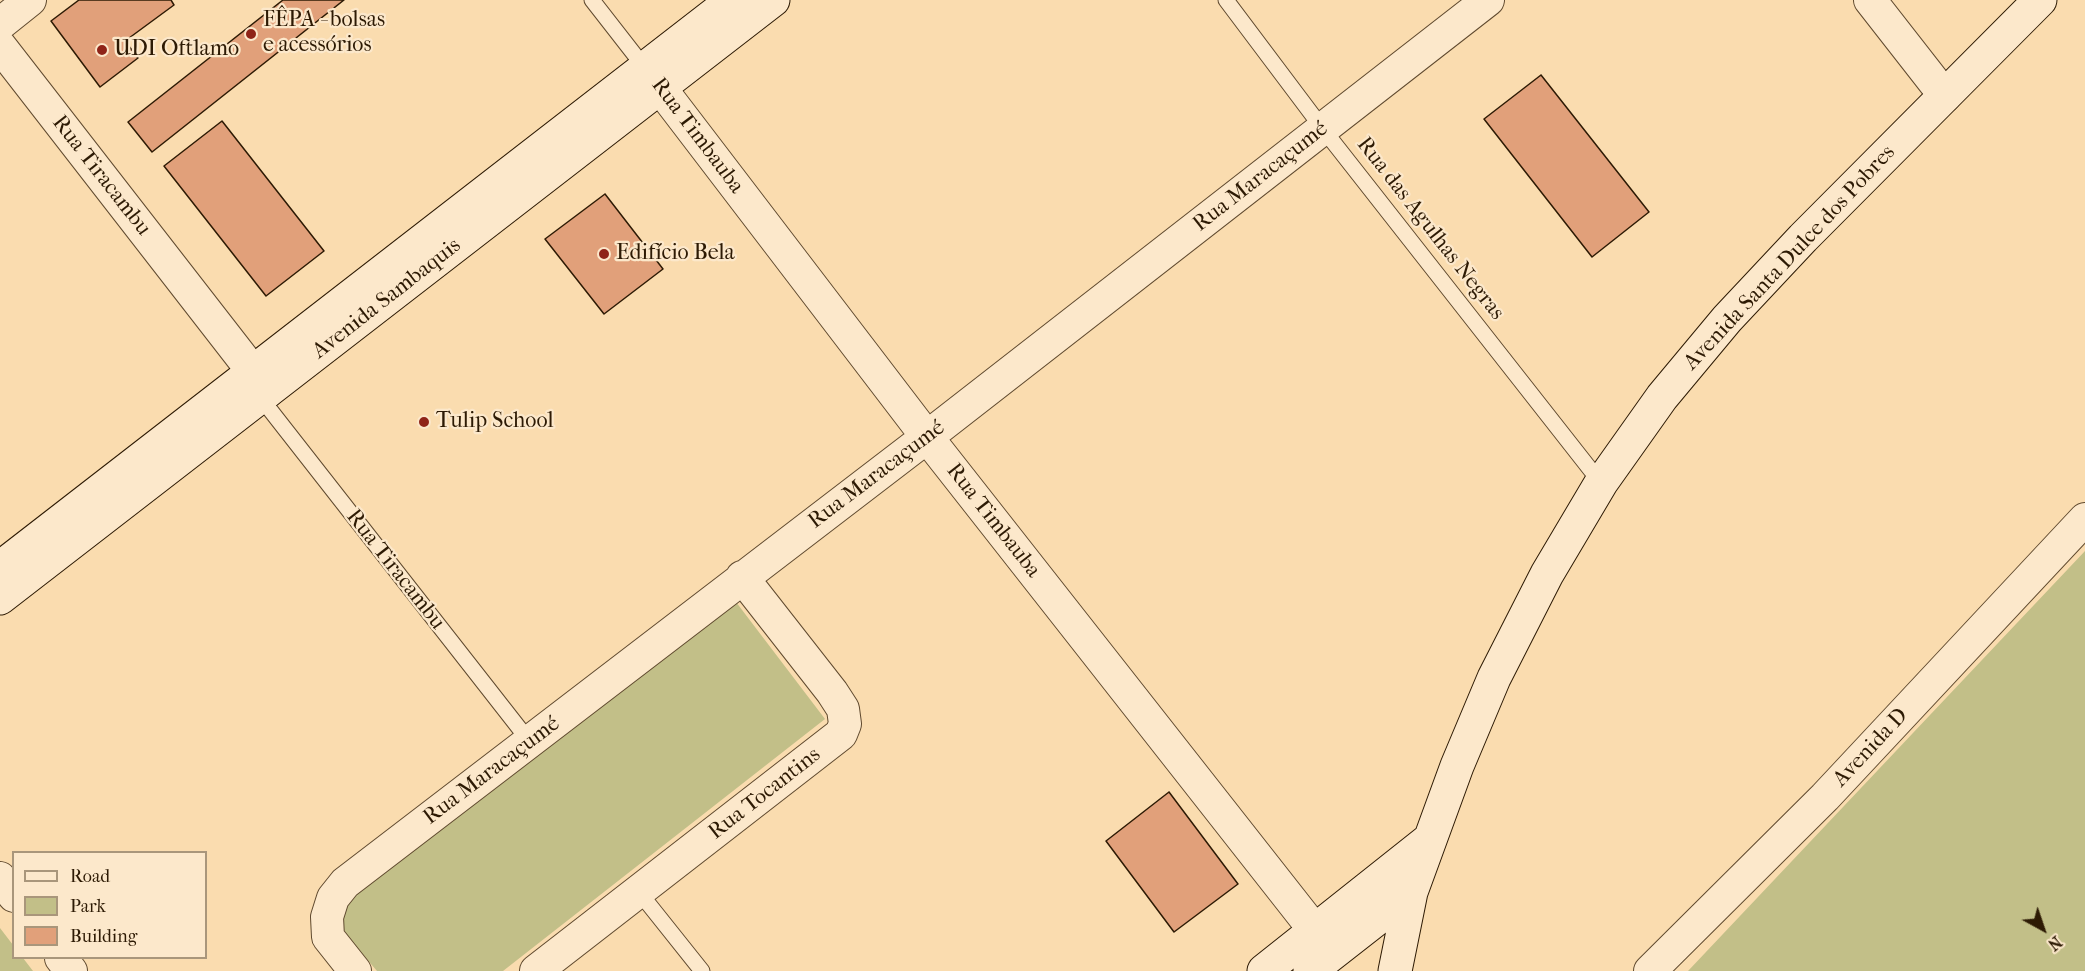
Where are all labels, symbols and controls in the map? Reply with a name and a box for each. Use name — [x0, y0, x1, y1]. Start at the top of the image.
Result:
place label: FÊPA - bolsas e acessórios — [263, 8, 385, 60]
marker: FÊPA - bolsas e acessórios — [244, 27, 258, 41]
place label: UDI Oftlamo — [114, 37, 239, 63]
marker: UDI Oftlamo — [95, 43, 109, 57]
street label: Rua Timbauba — [645, 73, 749, 199]
street label: Rua Tiracambu — [46, 111, 156, 241]
street label: Rua Maracaçumé — [1188, 116, 1334, 238]
street label: Rua das Agulhas Negras — [1350, 132, 1510, 326]
street label: Avenida Santa Dulce dos Pobres — [1679, 140, 1901, 376]
street label: Avenida Sambaquis — [308, 233, 466, 365]
place label: Edifício Bela — [616, 241, 735, 267]
marker: Edifício Bela — [597, 247, 611, 261]
place label: Tulip School — [436, 409, 553, 435]
marker: Tulip School — [417, 415, 431, 429]
street label: Rua Maracaçumé — [804, 415, 950, 535]
street label: Rua Timbauba — [940, 459, 1046, 583]
street label: Rua Tiracambu — [340, 505, 450, 635]
street label: Avenida D — [1828, 703, 1914, 793]
street label: Rua Maracaçumé — [419, 711, 565, 831]
street label: Rua Tocantins — [704, 742, 826, 846]
legend — [12, 851, 207, 959]
text: Road — [70, 866, 110, 887]
text: Park — [70, 896, 106, 917]
north arrow — [2013, 899, 2073, 959]
text: Building — [70, 926, 137, 947]
text: N — [2044, 932, 2066, 954]

